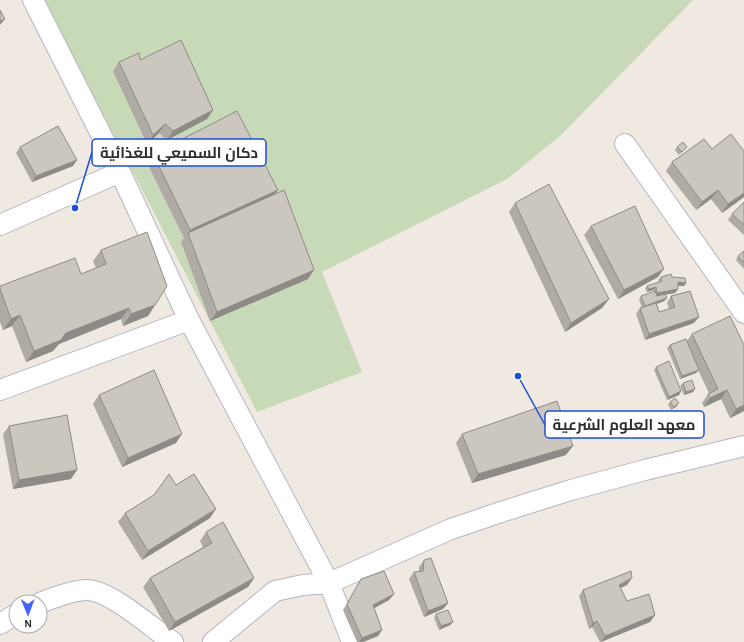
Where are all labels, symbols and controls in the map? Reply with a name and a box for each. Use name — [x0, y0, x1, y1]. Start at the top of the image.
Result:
callout: دكان السميعي للغذائية — [92, 139, 266, 166]
text: دكان السميعي للغذائية — [100, 144, 258, 165]
callout: معهد العلوم الشرعية — [545, 411, 704, 438]
text: معهد العلوم الشرعية — [553, 416, 695, 435]
north arrow — [8, 594, 48, 634]
text: N — [24, 617, 32, 630]

